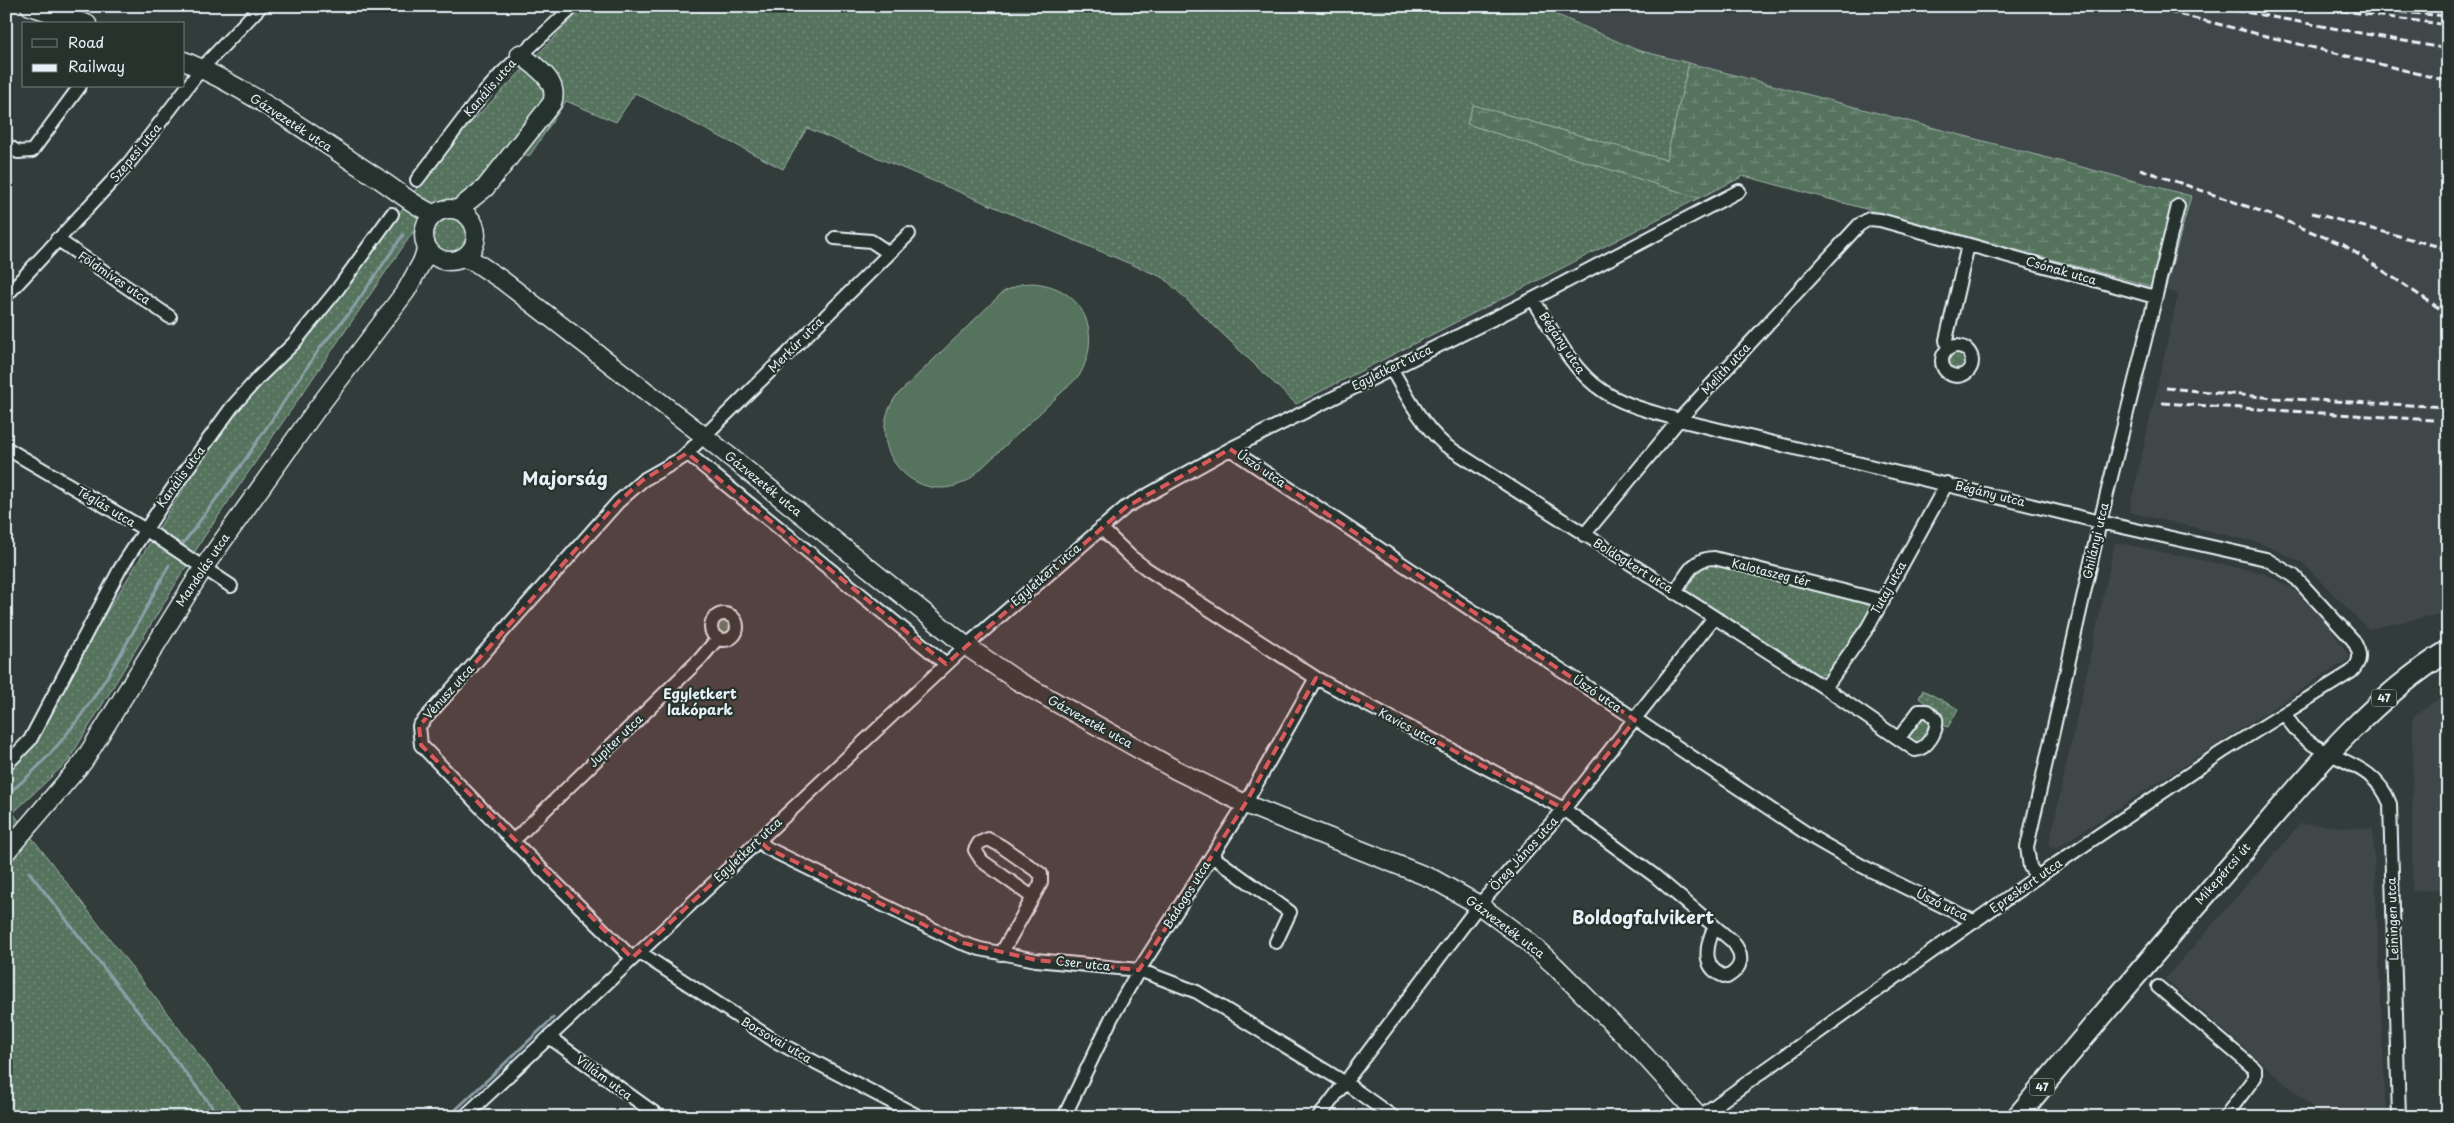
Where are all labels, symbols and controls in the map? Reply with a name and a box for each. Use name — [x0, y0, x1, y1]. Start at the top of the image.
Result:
legend — [22, 22, 185, 88]
text: Road — [68, 30, 104, 53]
text: Railway — [68, 54, 125, 77]
street label: Kanális utca — [459, 54, 520, 120]
street label: Gázvezeték utca — [247, 89, 337, 156]
street label: Szepesi utca — [105, 119, 165, 186]
street label: Földmíves utca — [75, 246, 155, 308]
street label: Csónak utca — [2024, 251, 2099, 289]
street label: Bégány utca — [1535, 308, 1591, 378]
street label: Merkúr utca — [764, 312, 827, 376]
street label: Melith utca — [1697, 338, 1754, 398]
street label: Egyletkert utca — [1348, 340, 1435, 394]
street label: Kanális utca — [152, 441, 209, 511]
street label: Úszó utca — [1233, 445, 1290, 492]
street label: Gázvezeték utca — [721, 446, 806, 520]
district label: Majorság — [522, 464, 608, 491]
street label: Bégány utca — [1953, 476, 2028, 511]
street label: Téglás utca — [74, 481, 140, 531]
street label: Ghilányi utca — [2078, 500, 2113, 581]
street label: Mandolás utca — [171, 529, 234, 610]
street label: Boldogkert utca — [1590, 533, 1677, 597]
street label: Egyletkert utca — [1006, 538, 1085, 610]
street label: Kalotaszeg tér — [1730, 554, 1813, 591]
street label: Tutaj utca — [1866, 557, 1910, 617]
street label: Vénusz utca — [419, 659, 478, 723]
street label: Úszó utca — [1569, 670, 1626, 717]
district label: Egyletkert lakópark — [663, 683, 737, 720]
street label: Gázvezeték utca — [1045, 690, 1137, 752]
road number: 47 — [2372, 690, 2396, 706]
street label: Kavics utca — [1375, 703, 1442, 750]
street label: Jupiter utca — [584, 709, 647, 771]
street label: Egyletkert utca — [709, 812, 786, 886]
street label: Öreg János utca — [1485, 812, 1562, 894]
street label: Mikepércsi út — [2190, 839, 2254, 908]
street label: Epreskert utca — [1986, 853, 2066, 917]
street label: Bádogos utca — [1158, 856, 1215, 932]
street label: Leiningen utca — [2382, 877, 2402, 961]
street label: Úszó utca — [1913, 884, 1972, 925]
street label: Gázvezeték utca — [1462, 891, 1549, 962]
district label: Boldogfalvikert — [1572, 903, 1714, 930]
street label: Cser utca — [1055, 951, 1112, 975]
street label: Borsovai utca — [738, 1012, 816, 1067]
street label: Villám utca — [573, 1051, 637, 1104]
road number: 47 — [2030, 1078, 2054, 1096]

